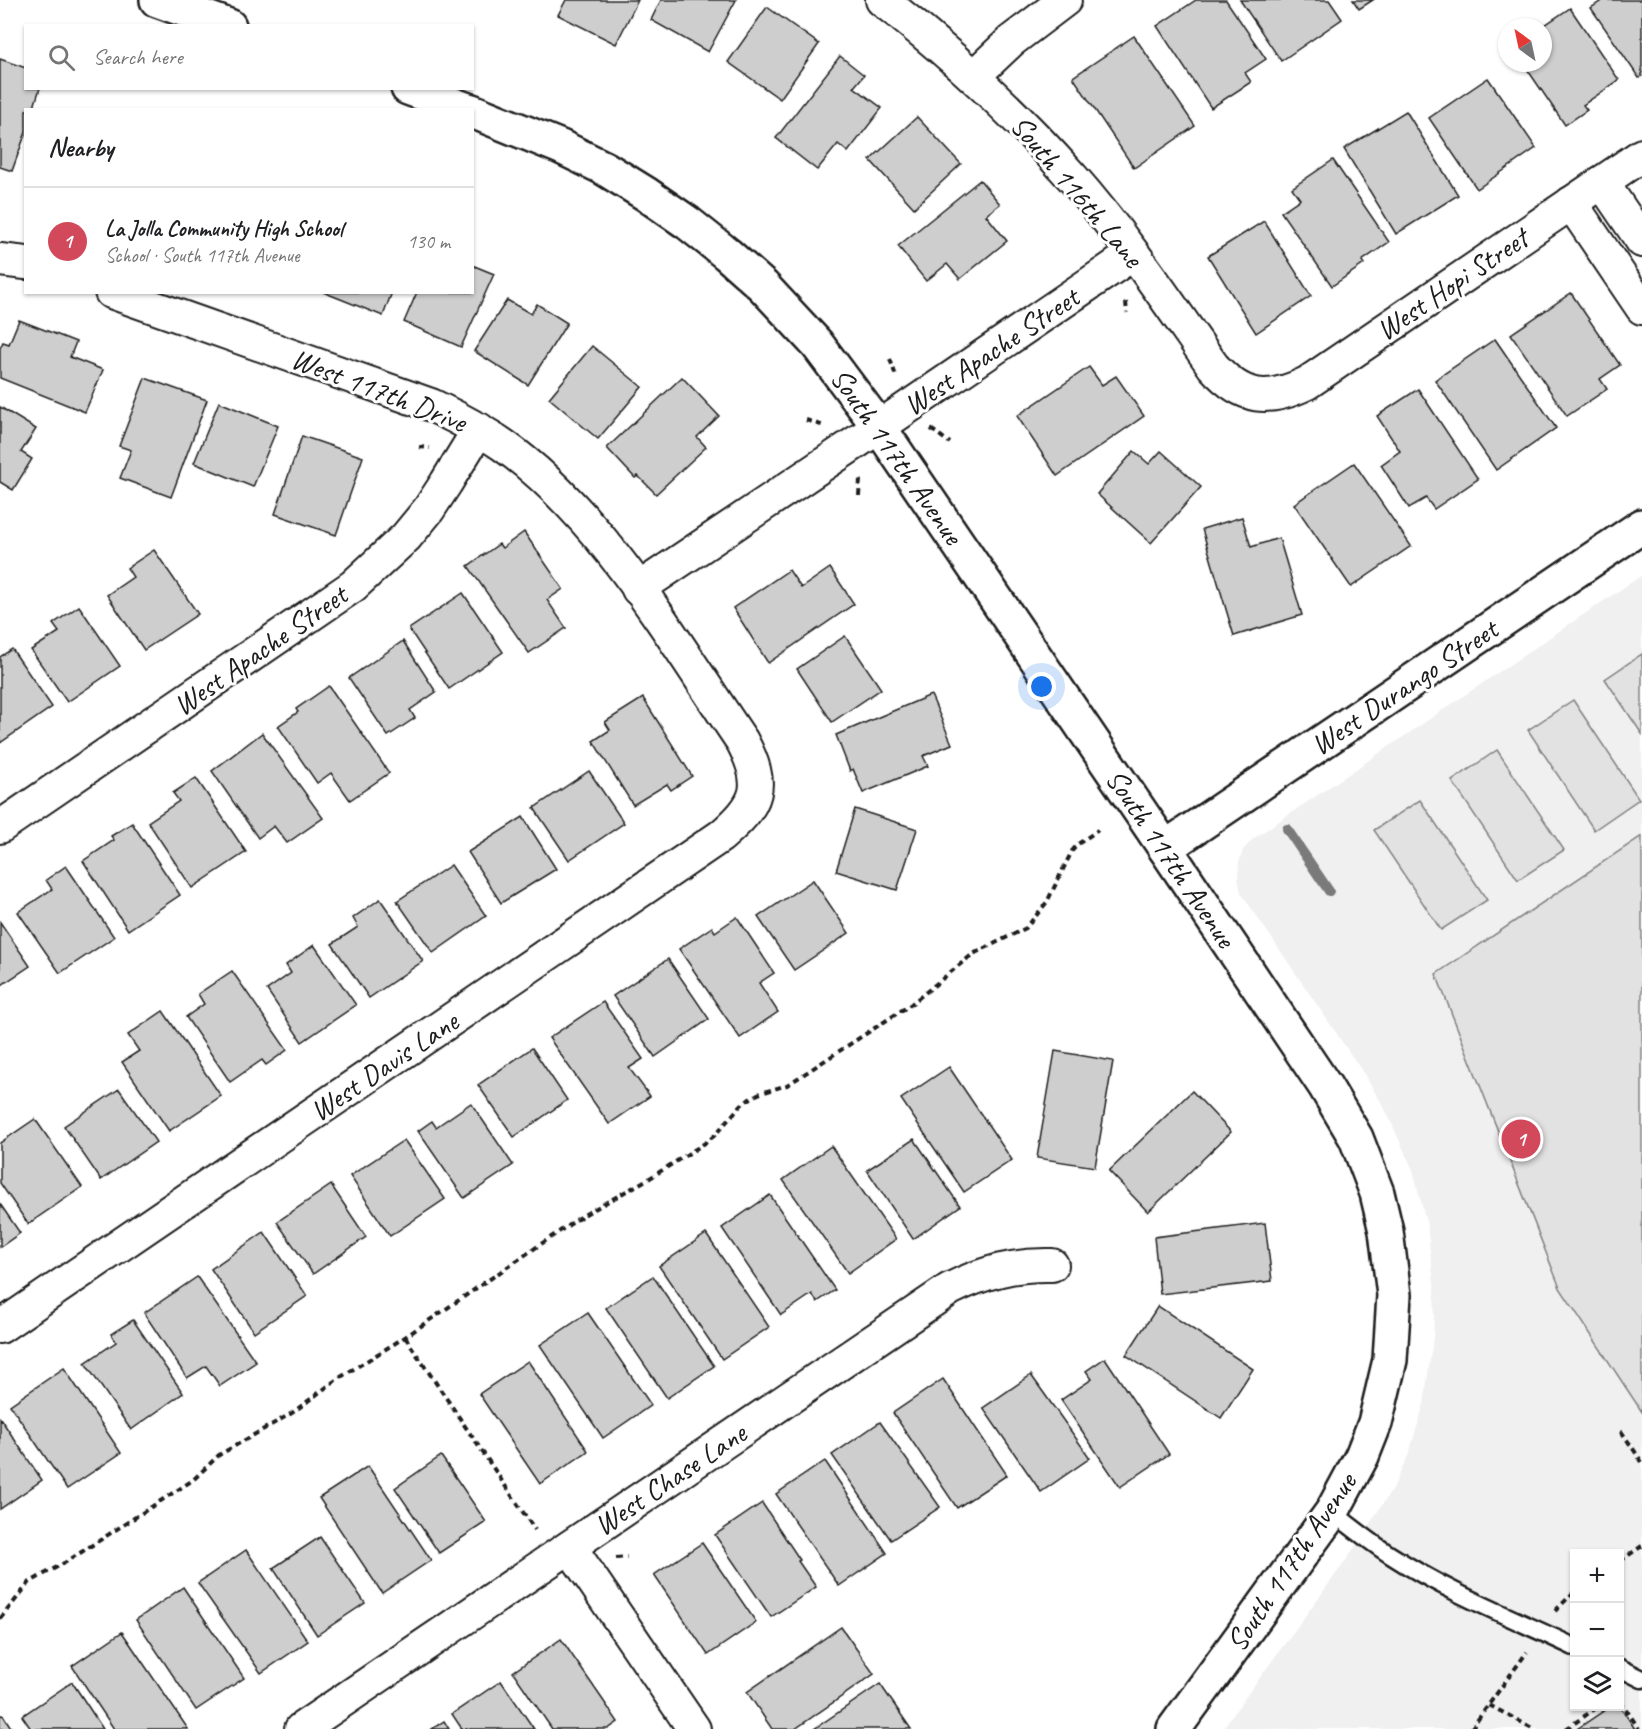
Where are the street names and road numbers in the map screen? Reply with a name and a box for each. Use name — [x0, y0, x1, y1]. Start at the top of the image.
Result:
street label: South 116th Lane — [1002, 107, 1153, 277]
street label: West Hopi Street — [1369, 217, 1539, 349]
street label: West Apache Street — [896, 277, 1089, 424]
street label: West 117th Drive — [286, 339, 474, 442]
street label: South 117th Avenue — [822, 360, 973, 554]
street label: West Apache Street — [166, 574, 357, 724]
street label: West Durango Street — [1303, 609, 1507, 764]
street label: South 117th Avenue — [1097, 761, 1246, 956]
street label: West Davis Lane — [303, 1001, 467, 1129]
street label: West Chase Lane — [587, 1413, 755, 1544]
street label: South 117th Avenue — [1217, 1464, 1366, 1659]

